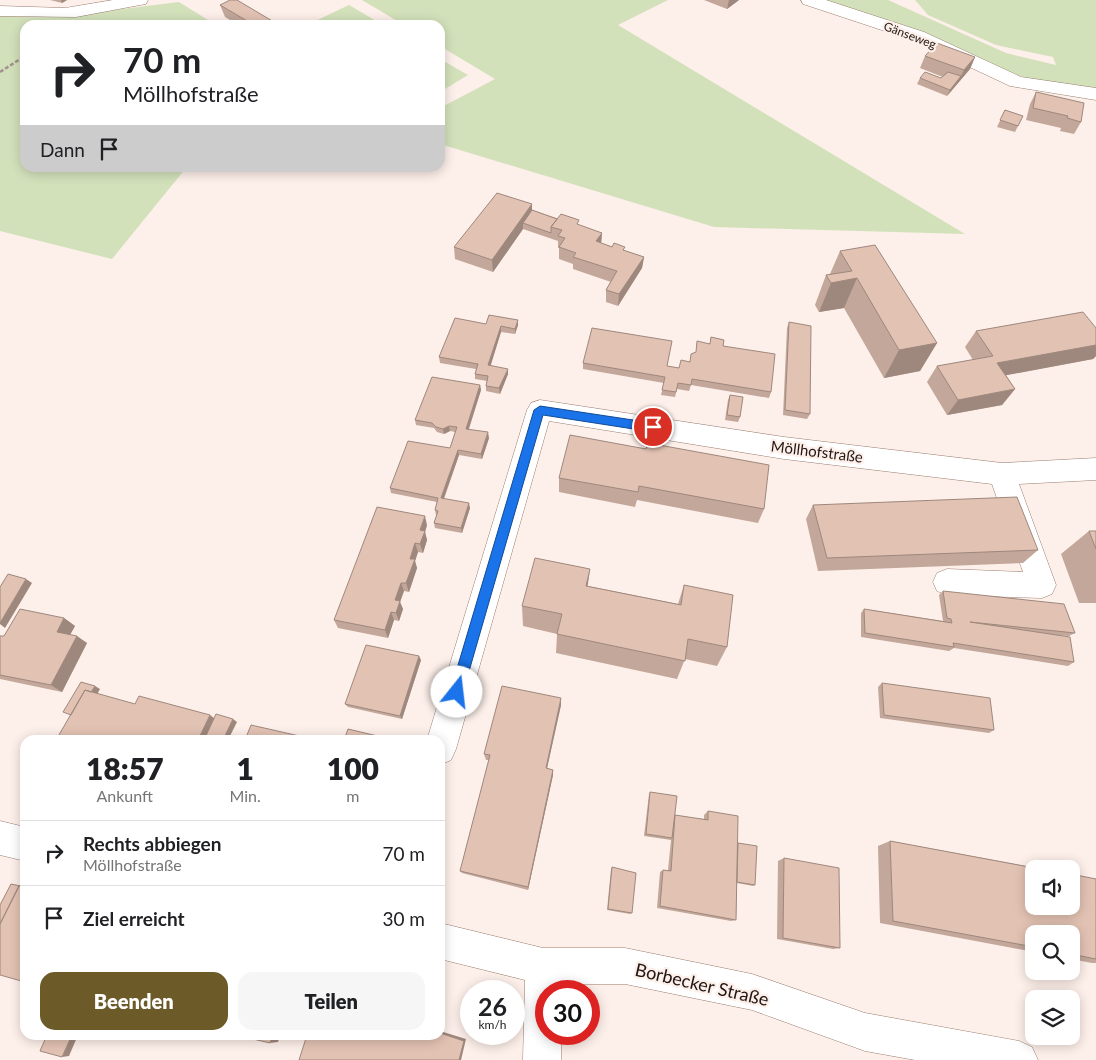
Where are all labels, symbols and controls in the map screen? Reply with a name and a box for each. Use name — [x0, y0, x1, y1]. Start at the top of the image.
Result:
street label: Gänseweg — [882, 18, 938, 52]
text: 70 m — [123, 38, 201, 80]
icon: right — [40, 40, 105, 105]
text: Möllhofstraße — [123, 80, 259, 107]
icon: arrive — [95, 135, 123, 163]
text: Dann — [40, 138, 85, 161]
pin — [632, 406, 674, 448]
icon: arrive — [639, 413, 667, 441]
street label: Möllhofstraße — [770, 436, 864, 466]
position arrow — [430, 665, 482, 717]
text: 18:57 — [86, 750, 164, 786]
text: 1 — [236, 750, 254, 786]
text: 100 — [327, 750, 379, 786]
text: Ankunft — [97, 786, 153, 805]
text: Min. — [230, 786, 261, 805]
text: m — [346, 786, 359, 805]
text: Rechts abbiegen — [83, 832, 221, 855]
icon: right — [40, 839, 68, 867]
text: 70 m — [382, 842, 425, 865]
text: Möllhofstraße — [83, 855, 182, 874]
map controls — [1025, 860, 1080, 1045]
button: sound — [1025, 860, 1080, 915]
icon: arrive — [40, 904, 68, 932]
text: Ziel erreicht — [83, 907, 185, 930]
text: 30 m — [382, 907, 425, 930]
button: search — [1025, 925, 1080, 980]
street label: Borbecker Straße — [633, 958, 771, 1010]
button: Beenden — [40, 972, 228, 1030]
button: Teilen — [238, 972, 425, 1030]
speed limit sign: 30 — [535, 980, 600, 1045]
button: layers — [1025, 990, 1080, 1045]
text: 26 — [478, 991, 507, 1021]
text: km/h — [478, 1017, 507, 1032]

